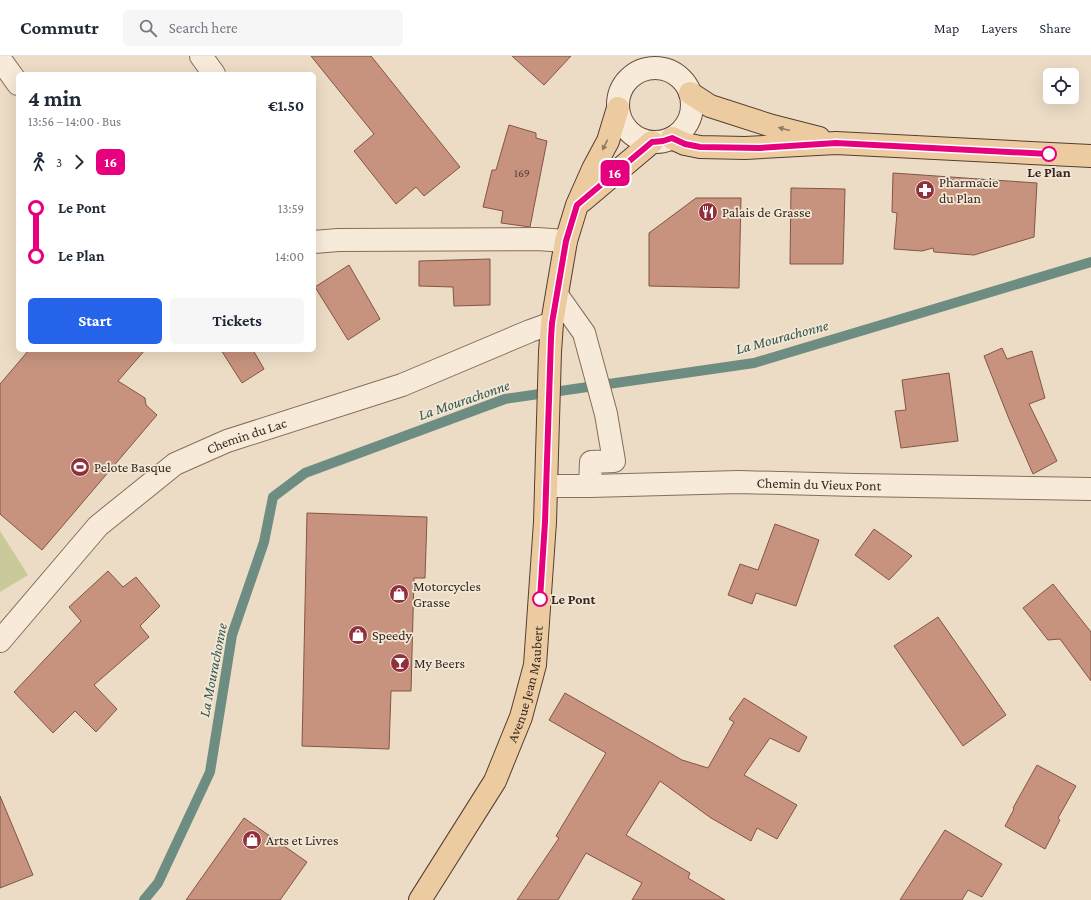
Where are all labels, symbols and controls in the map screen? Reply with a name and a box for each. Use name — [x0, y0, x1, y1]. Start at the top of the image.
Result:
search box — [123, 10, 403, 46]
text: Commutr — [20, 17, 99, 38]
icon: search — [137, 17, 159, 39]
text: Search here — [169, 20, 238, 36]
text: Map — [934, 20, 959, 36]
text: Layers — [981, 20, 1018, 36]
text: Share — [1040, 20, 1071, 36]
map controls — [1043, 68, 1079, 104]
button: locate — [1043, 68, 1079, 104]
text: 4 min — [28, 86, 82, 111]
text: €1.50 — [268, 98, 304, 114]
text: 13:56 – 14:00 · Bus — [28, 114, 121, 129]
one-way arrow — [778, 126, 791, 132]
one-way arrow — [602, 139, 609, 151]
marker: Le Plan — [1041, 146, 1057, 162]
icon: walk — [28, 151, 50, 173]
icon: forward — [68, 151, 90, 173]
text: 16 — [104, 154, 117, 170]
text: 3 — [56, 155, 62, 170]
line badge: 16 — [597, 160, 633, 186]
place label: Le Plan — [1027, 164, 1071, 180]
text: 16 — [609, 165, 621, 181]
house number: 169 — [514, 166, 530, 180]
place label: Pharmacie du Plan — [939, 174, 998, 206]
pharmacy icon: Pharmacie du Plan — [914, 179, 936, 201]
text: Le Pont — [58, 200, 106, 216]
text: 13:59 — [278, 201, 304, 216]
restaurant icon: Palais de Grasse — [697, 201, 719, 223]
place label: Palais de Grasse — [722, 204, 811, 220]
text: Le Plan — [58, 248, 105, 264]
text: 14:00 — [275, 249, 304, 264]
button: Start — [28, 298, 162, 344]
button: Tickets — [170, 298, 304, 344]
water label: La Mourachonne — [734, 317, 830, 357]
water label: La Mourachonne — [416, 377, 512, 423]
street label: Chemin du Lac — [204, 414, 289, 457]
sports icon: Pelote Basque — [69, 456, 91, 478]
place label: Pelote Basque — [94, 459, 171, 475]
street label: Chemin du Vieux Pont — [756, 474, 882, 493]
place label: Motorcycles Grasse — [413, 578, 481, 610]
shop icon: Motorcycles Grasse — [388, 583, 410, 605]
marker: Le Pont — [532, 591, 548, 607]
place label: Le Pont — [551, 591, 597, 607]
water label: La Mourachonne — [196, 621, 230, 718]
shop icon: Speedy — [347, 624, 369, 646]
street label: Avenue Jean Maubert — [504, 625, 546, 745]
place label: Speedy — [372, 627, 413, 643]
bar icon: My Beers — [389, 652, 411, 674]
place label: My Beers — [414, 655, 465, 671]
shop icon: Arts et Livres — [241, 829, 263, 851]
place label: Arts et Livres — [266, 832, 338, 848]

